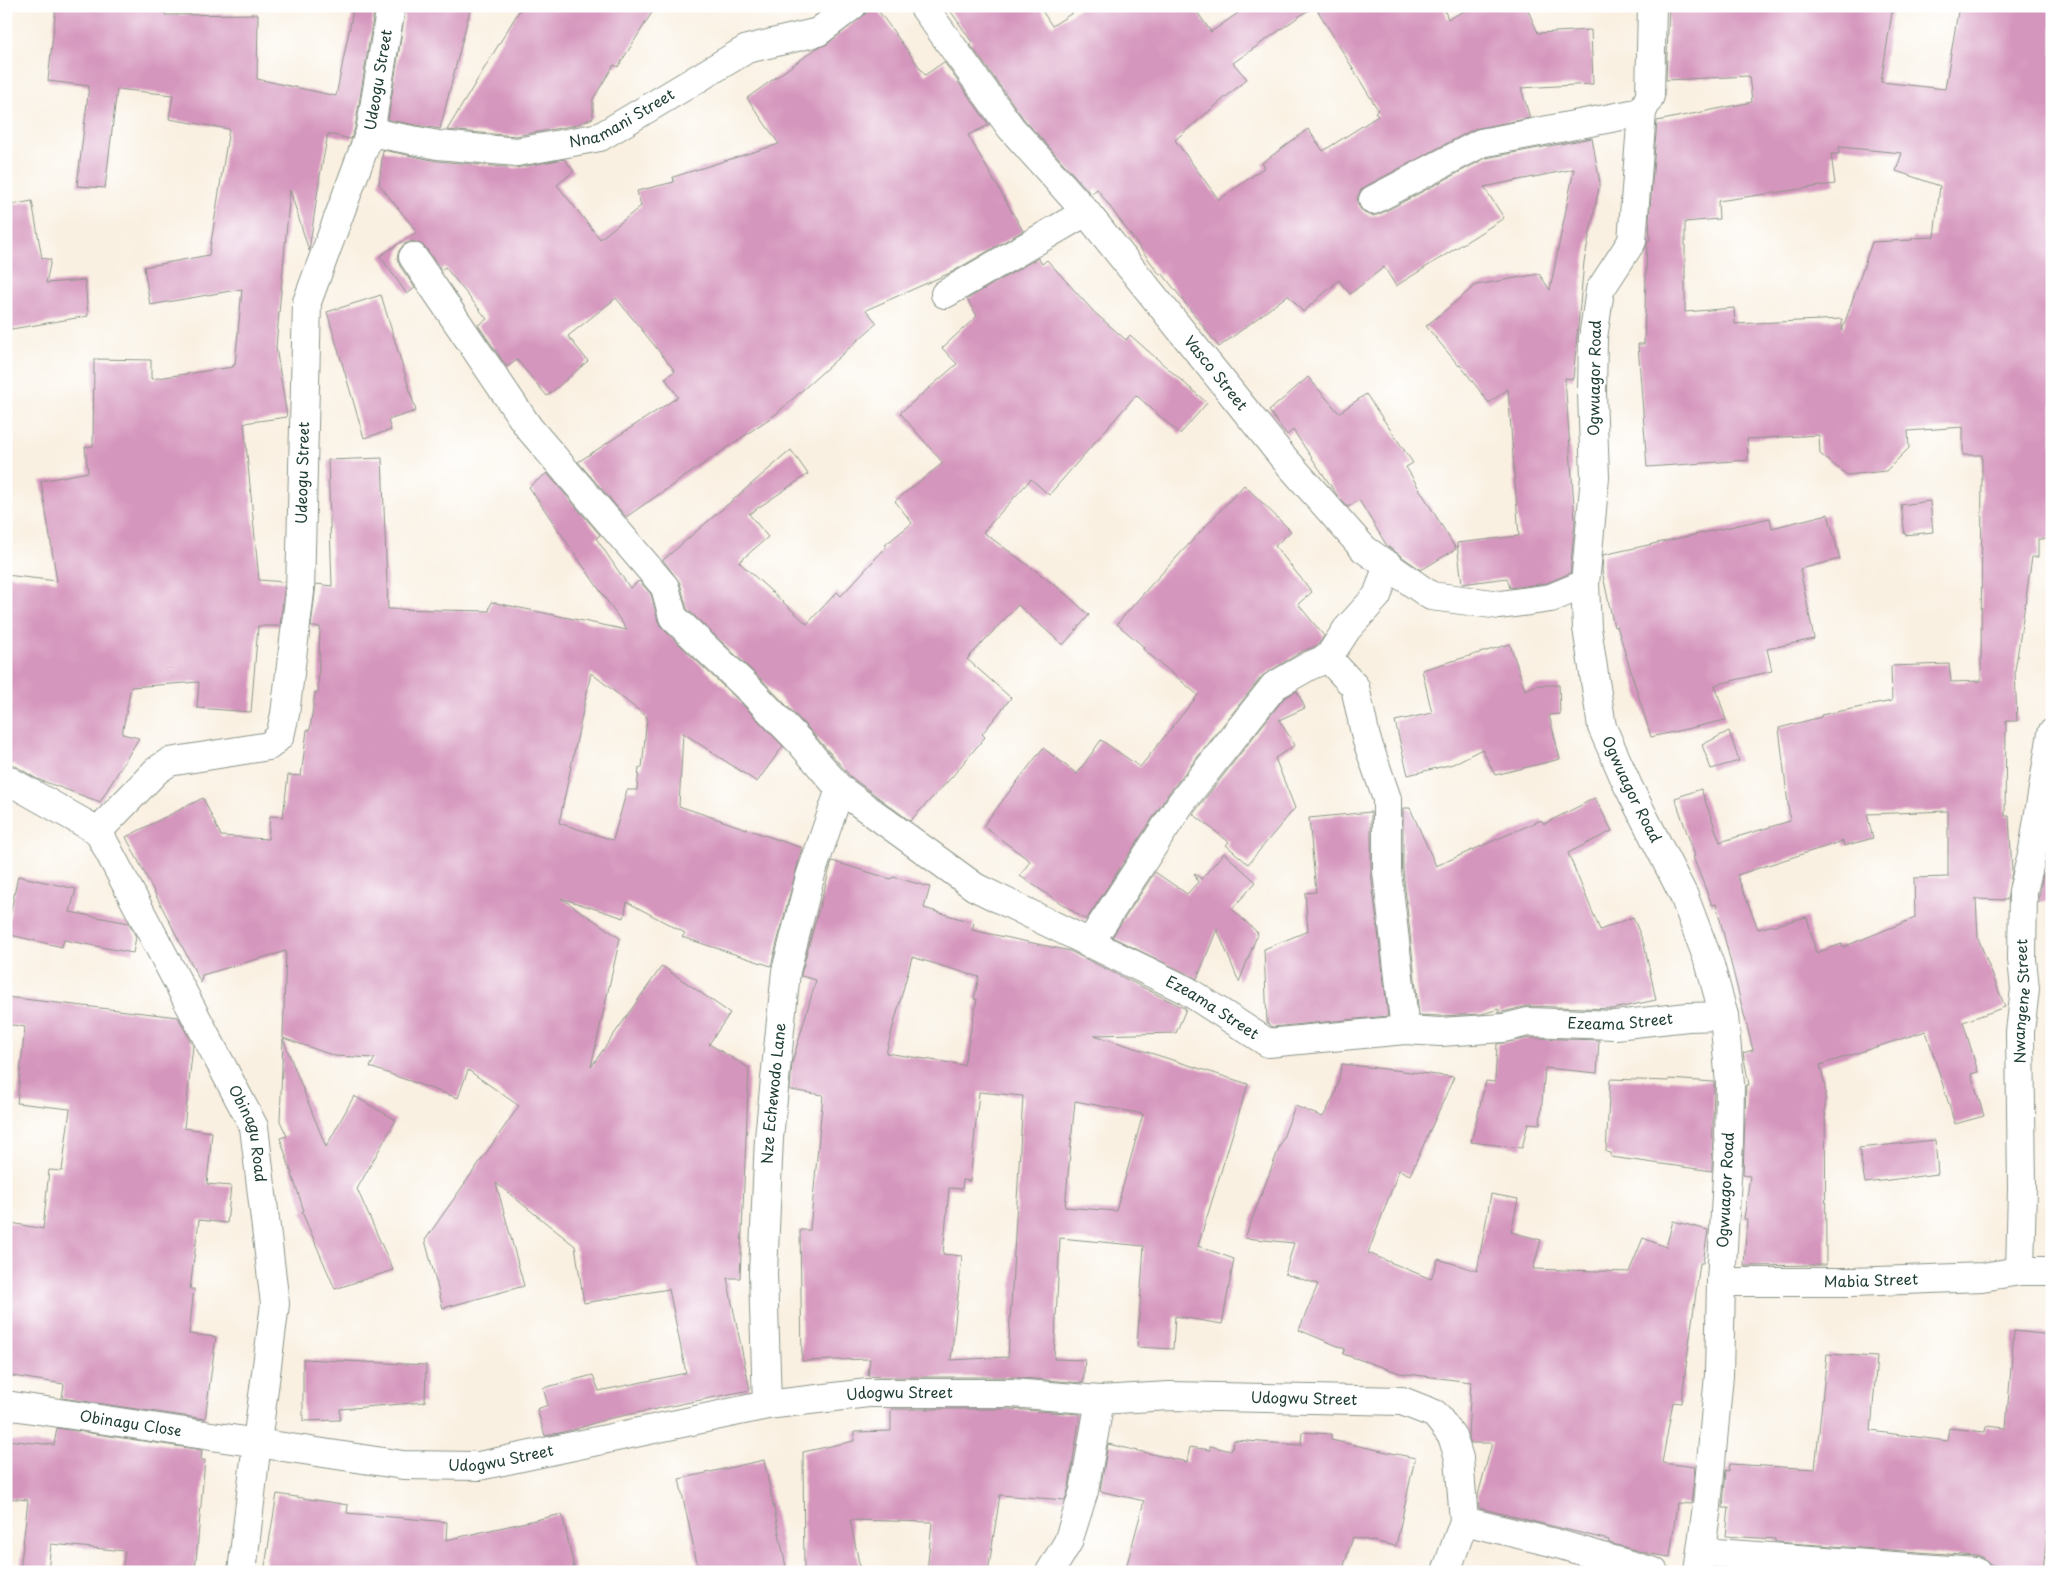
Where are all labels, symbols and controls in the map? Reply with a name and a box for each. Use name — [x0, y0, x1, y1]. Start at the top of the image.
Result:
street label: Udeogu Street — [357, 27, 397, 132]
street label: Nnamani Street — [567, 82, 678, 152]
street label: Ogwuagor Road — [1581, 320, 1606, 436]
street label: Vasco Street — [1179, 330, 1254, 415]
street label: Udeogu Street — [289, 421, 314, 524]
street label: Ogwuagor Road — [1597, 732, 1668, 846]
street label: Nwangene Street — [2007, 939, 2035, 1064]
street label: Ezeama Street — [1162, 969, 1264, 1044]
street label: Ezeama Street — [1567, 1006, 1674, 1035]
street label: Nze Echewodo Lane — [755, 1021, 791, 1165]
street label: Obinagu Road — [224, 1080, 273, 1183]
street label: Ogwuagor Road — [1710, 1131, 1739, 1248]
street label: Mabia Street — [1824, 1266, 1919, 1292]
street label: Udogwu Street — [845, 1380, 953, 1406]
street label: Udogwu Street — [1250, 1385, 1358, 1410]
street label: Obinagu Close — [78, 1403, 183, 1441]
street label: Udogwu Street — [448, 1438, 555, 1476]

